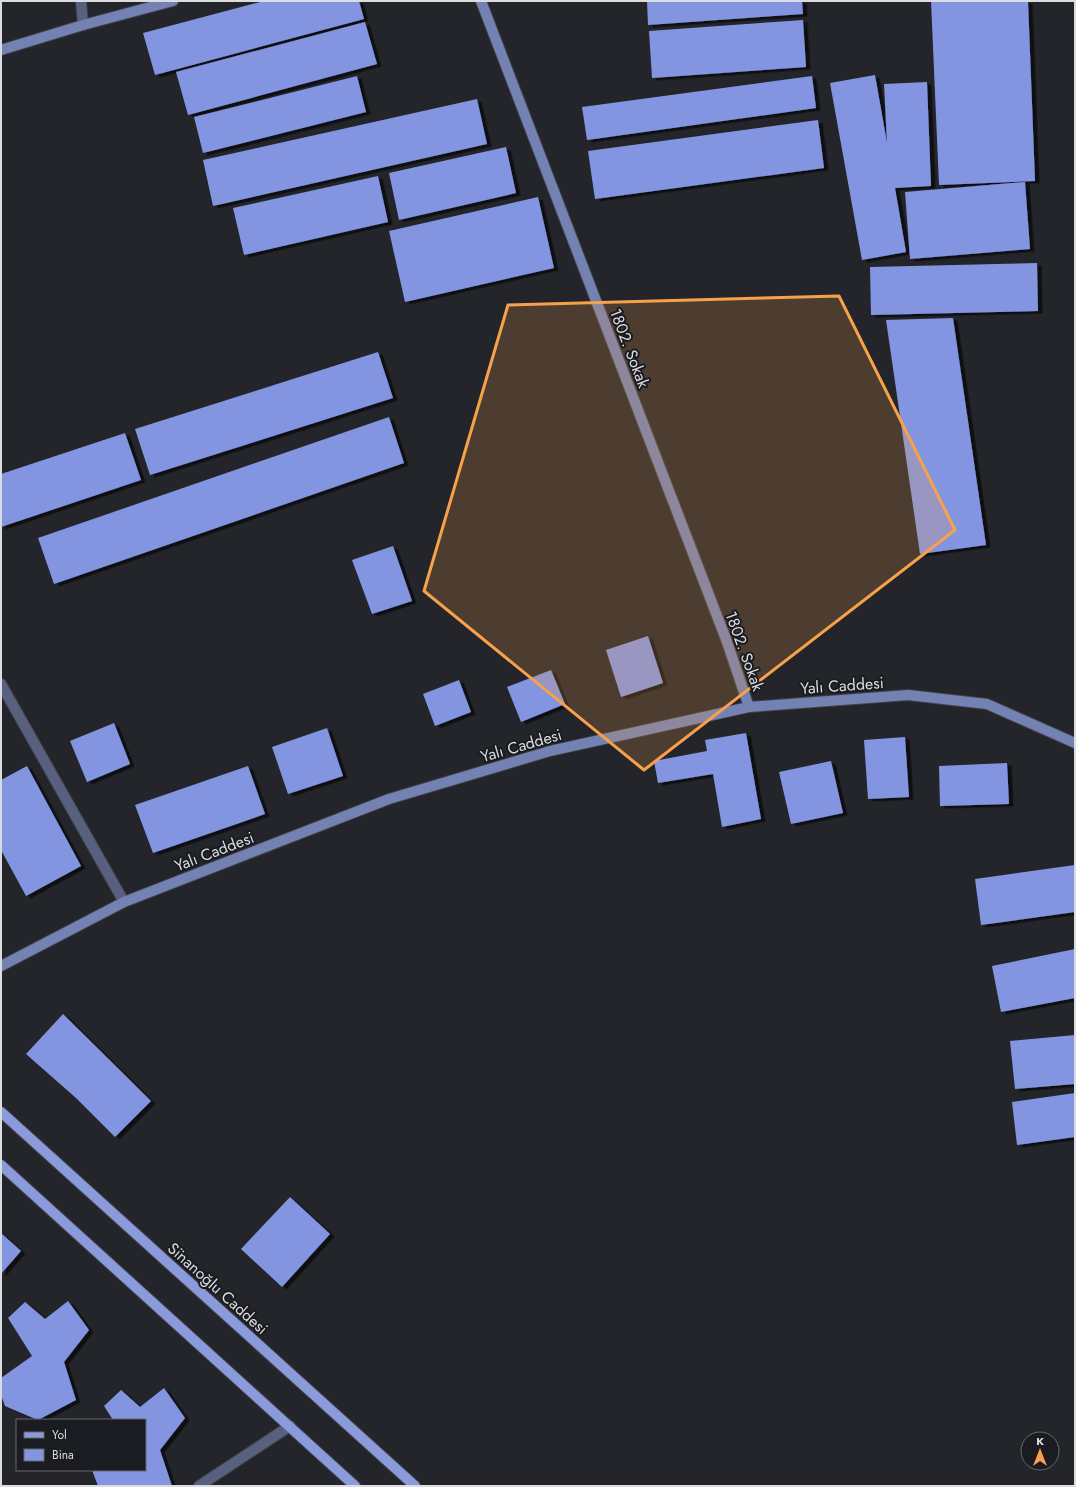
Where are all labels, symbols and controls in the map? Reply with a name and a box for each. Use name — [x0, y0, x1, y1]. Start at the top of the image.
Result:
street label: 1802. Sokak — [604, 305, 656, 392]
street label: 1802. Sokak — [719, 608, 770, 695]
street label: Yalı Caddesi — [800, 671, 884, 700]
street label: Yalı Caddesi — [478, 723, 564, 768]
street label: Yalı Caddesi — [171, 826, 257, 877]
street label: Si̇nanoğlu Caddesi — [162, 1237, 273, 1340]
legend — [16, 1419, 146, 1471]
text: Yol — [52, 1426, 67, 1444]
north arrow — [1020, 1431, 1060, 1471]
text: K — [1036, 1433, 1044, 1449]
text: Bina — [52, 1446, 74, 1464]

